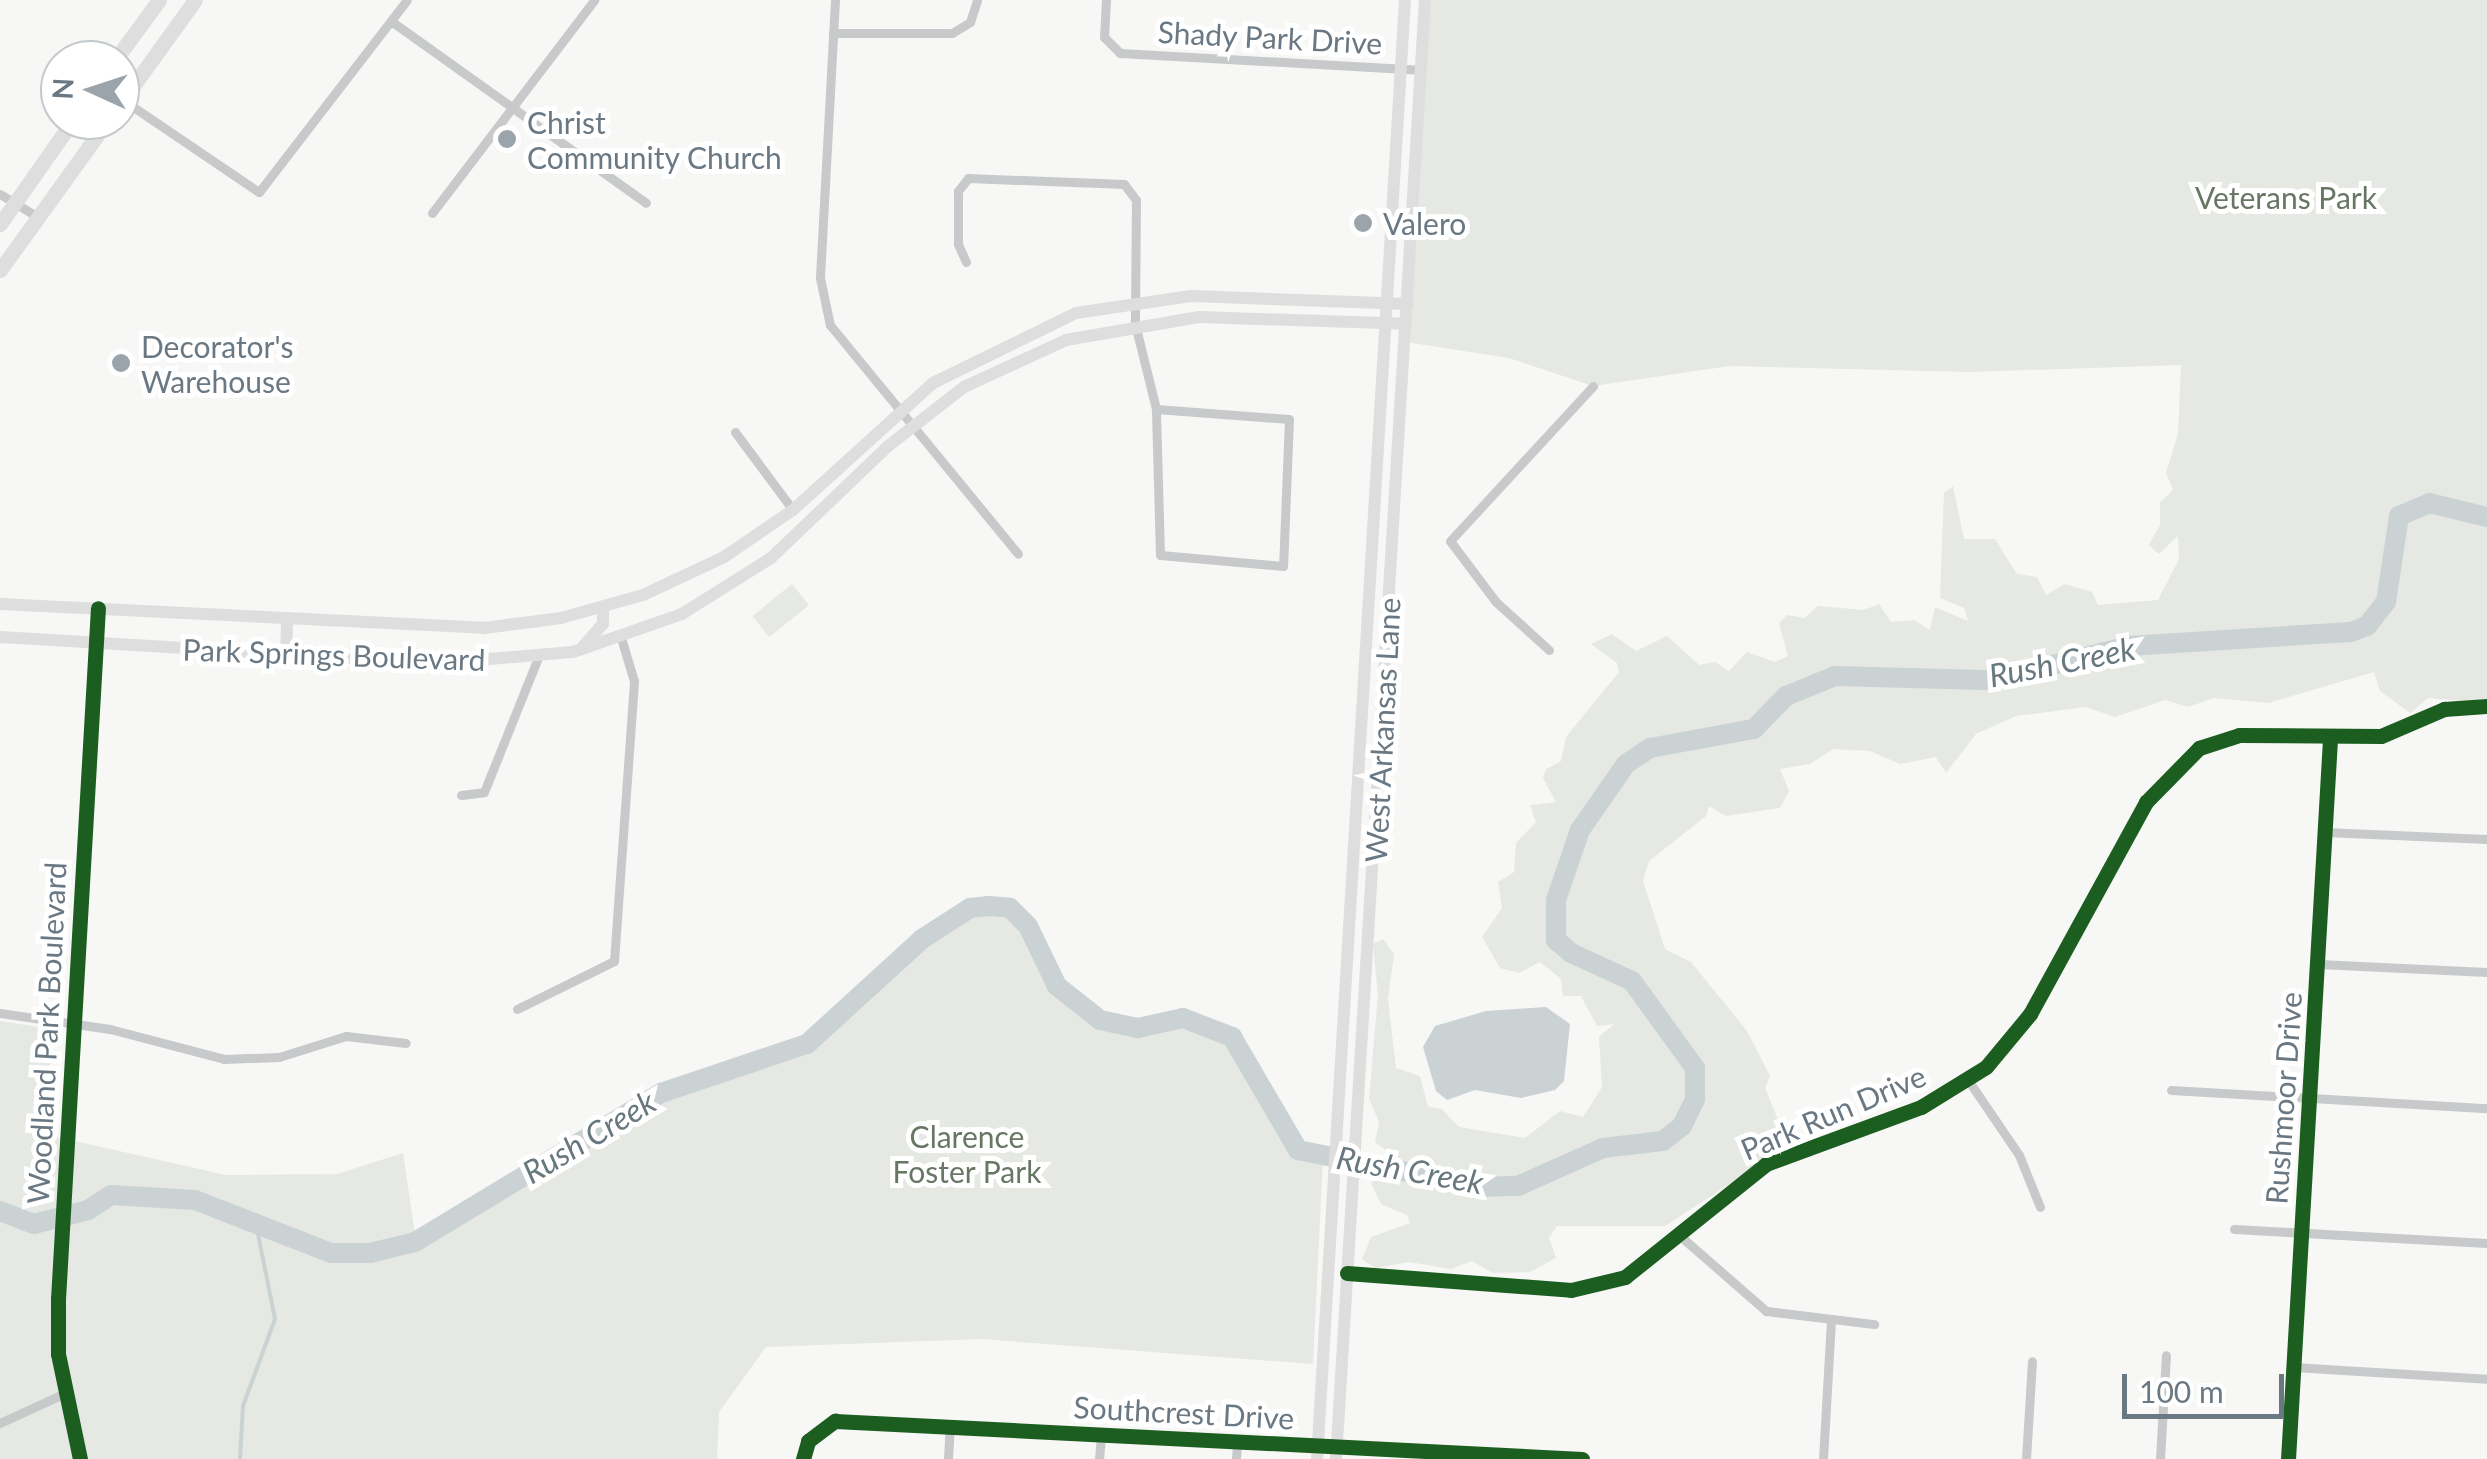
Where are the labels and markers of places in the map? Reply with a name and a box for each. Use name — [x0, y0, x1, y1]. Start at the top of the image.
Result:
place label: Christ Community Church — [527, 104, 783, 174]
marker: Christ Community Church — [496, 128, 518, 150]
place label: Valero — [1383, 205, 1466, 241]
marker: Valero — [1352, 212, 1374, 234]
place label: Decorator's Warehouse — [141, 328, 293, 398]
marker: Decorator's Warehouse — [110, 352, 132, 374]

